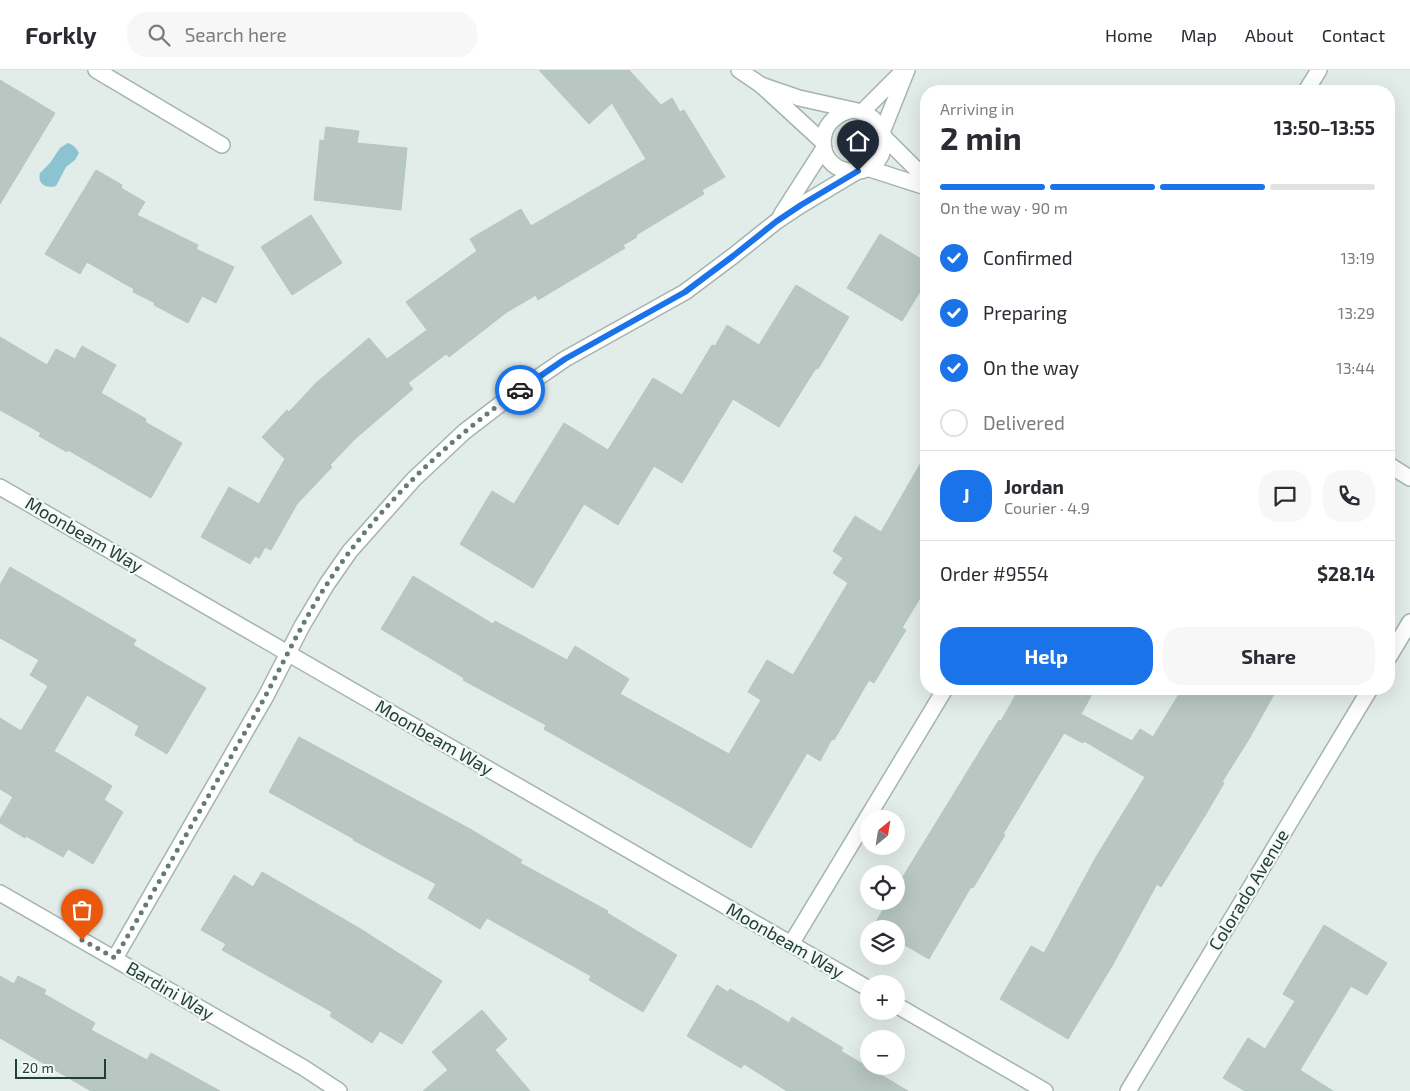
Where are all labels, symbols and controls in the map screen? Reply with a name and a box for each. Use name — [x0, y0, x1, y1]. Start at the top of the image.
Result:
search box — [127, 12, 477, 57]
text: Forkly — [25, 20, 97, 49]
icon: search — [145, 21, 173, 49]
text: Search here — [185, 23, 287, 46]
text: Home — [1105, 24, 1153, 46]
text: Map — [1181, 24, 1217, 46]
text: About — [1245, 24, 1294, 46]
text: Contact — [1322, 24, 1385, 46]
text: Arriving in — [940, 99, 1014, 118]
text: 13:50–13:55 — [1274, 116, 1375, 139]
text: 2 min — [940, 118, 1022, 156]
pin — [837, 120, 879, 171]
icon: home — [844, 127, 872, 155]
text: On the way · 90 m — [940, 198, 1068, 217]
icon: check — [940, 244, 968, 272]
text: Confirmed — [983, 246, 1073, 269]
text: 13:19 — [1340, 248, 1375, 267]
icon: check — [940, 299, 968, 327]
text: Preparing — [983, 301, 1067, 324]
text: 13:29 — [1338, 303, 1375, 322]
icon: check — [940, 354, 968, 382]
text: On the way — [983, 356, 1079, 379]
text: 13:44 — [1336, 358, 1375, 377]
courier — [495, 365, 545, 415]
icon: car — [506, 376, 534, 404]
text: Delivered — [983, 411, 1065, 434]
button: chat — [1259, 470, 1311, 522]
button: phone — [1323, 470, 1375, 522]
text: Jordan — [1004, 475, 1064, 498]
text: J — [962, 484, 970, 507]
street label: Moonbeam Way — [22, 492, 148, 577]
text: Courier · 4.9 — [1004, 498, 1090, 517]
text: Order #9554 — [940, 562, 1049, 585]
text: $28.14 — [1317, 562, 1375, 585]
button: Help — [940, 627, 1153, 685]
button: Share — [1163, 627, 1375, 685]
street label: Moonbeam Way — [372, 695, 498, 780]
north arrow — [860, 810, 905, 855]
map controls — [860, 810, 905, 1075]
street label: Colorado Avenue — [1203, 825, 1293, 954]
button: locate — [860, 865, 905, 910]
pin — [61, 889, 103, 940]
icon: bag — [68, 896, 96, 924]
street label: Moonbeam Way — [723, 898, 849, 983]
button: layers — [860, 920, 905, 965]
street label: Bardini Way — [123, 956, 219, 1024]
button: + — [860, 975, 905, 1020]
button: − — [860, 1030, 905, 1075]
scale bar — [15, 1056, 106, 1079]
text: 20 m — [22, 1059, 54, 1076]

